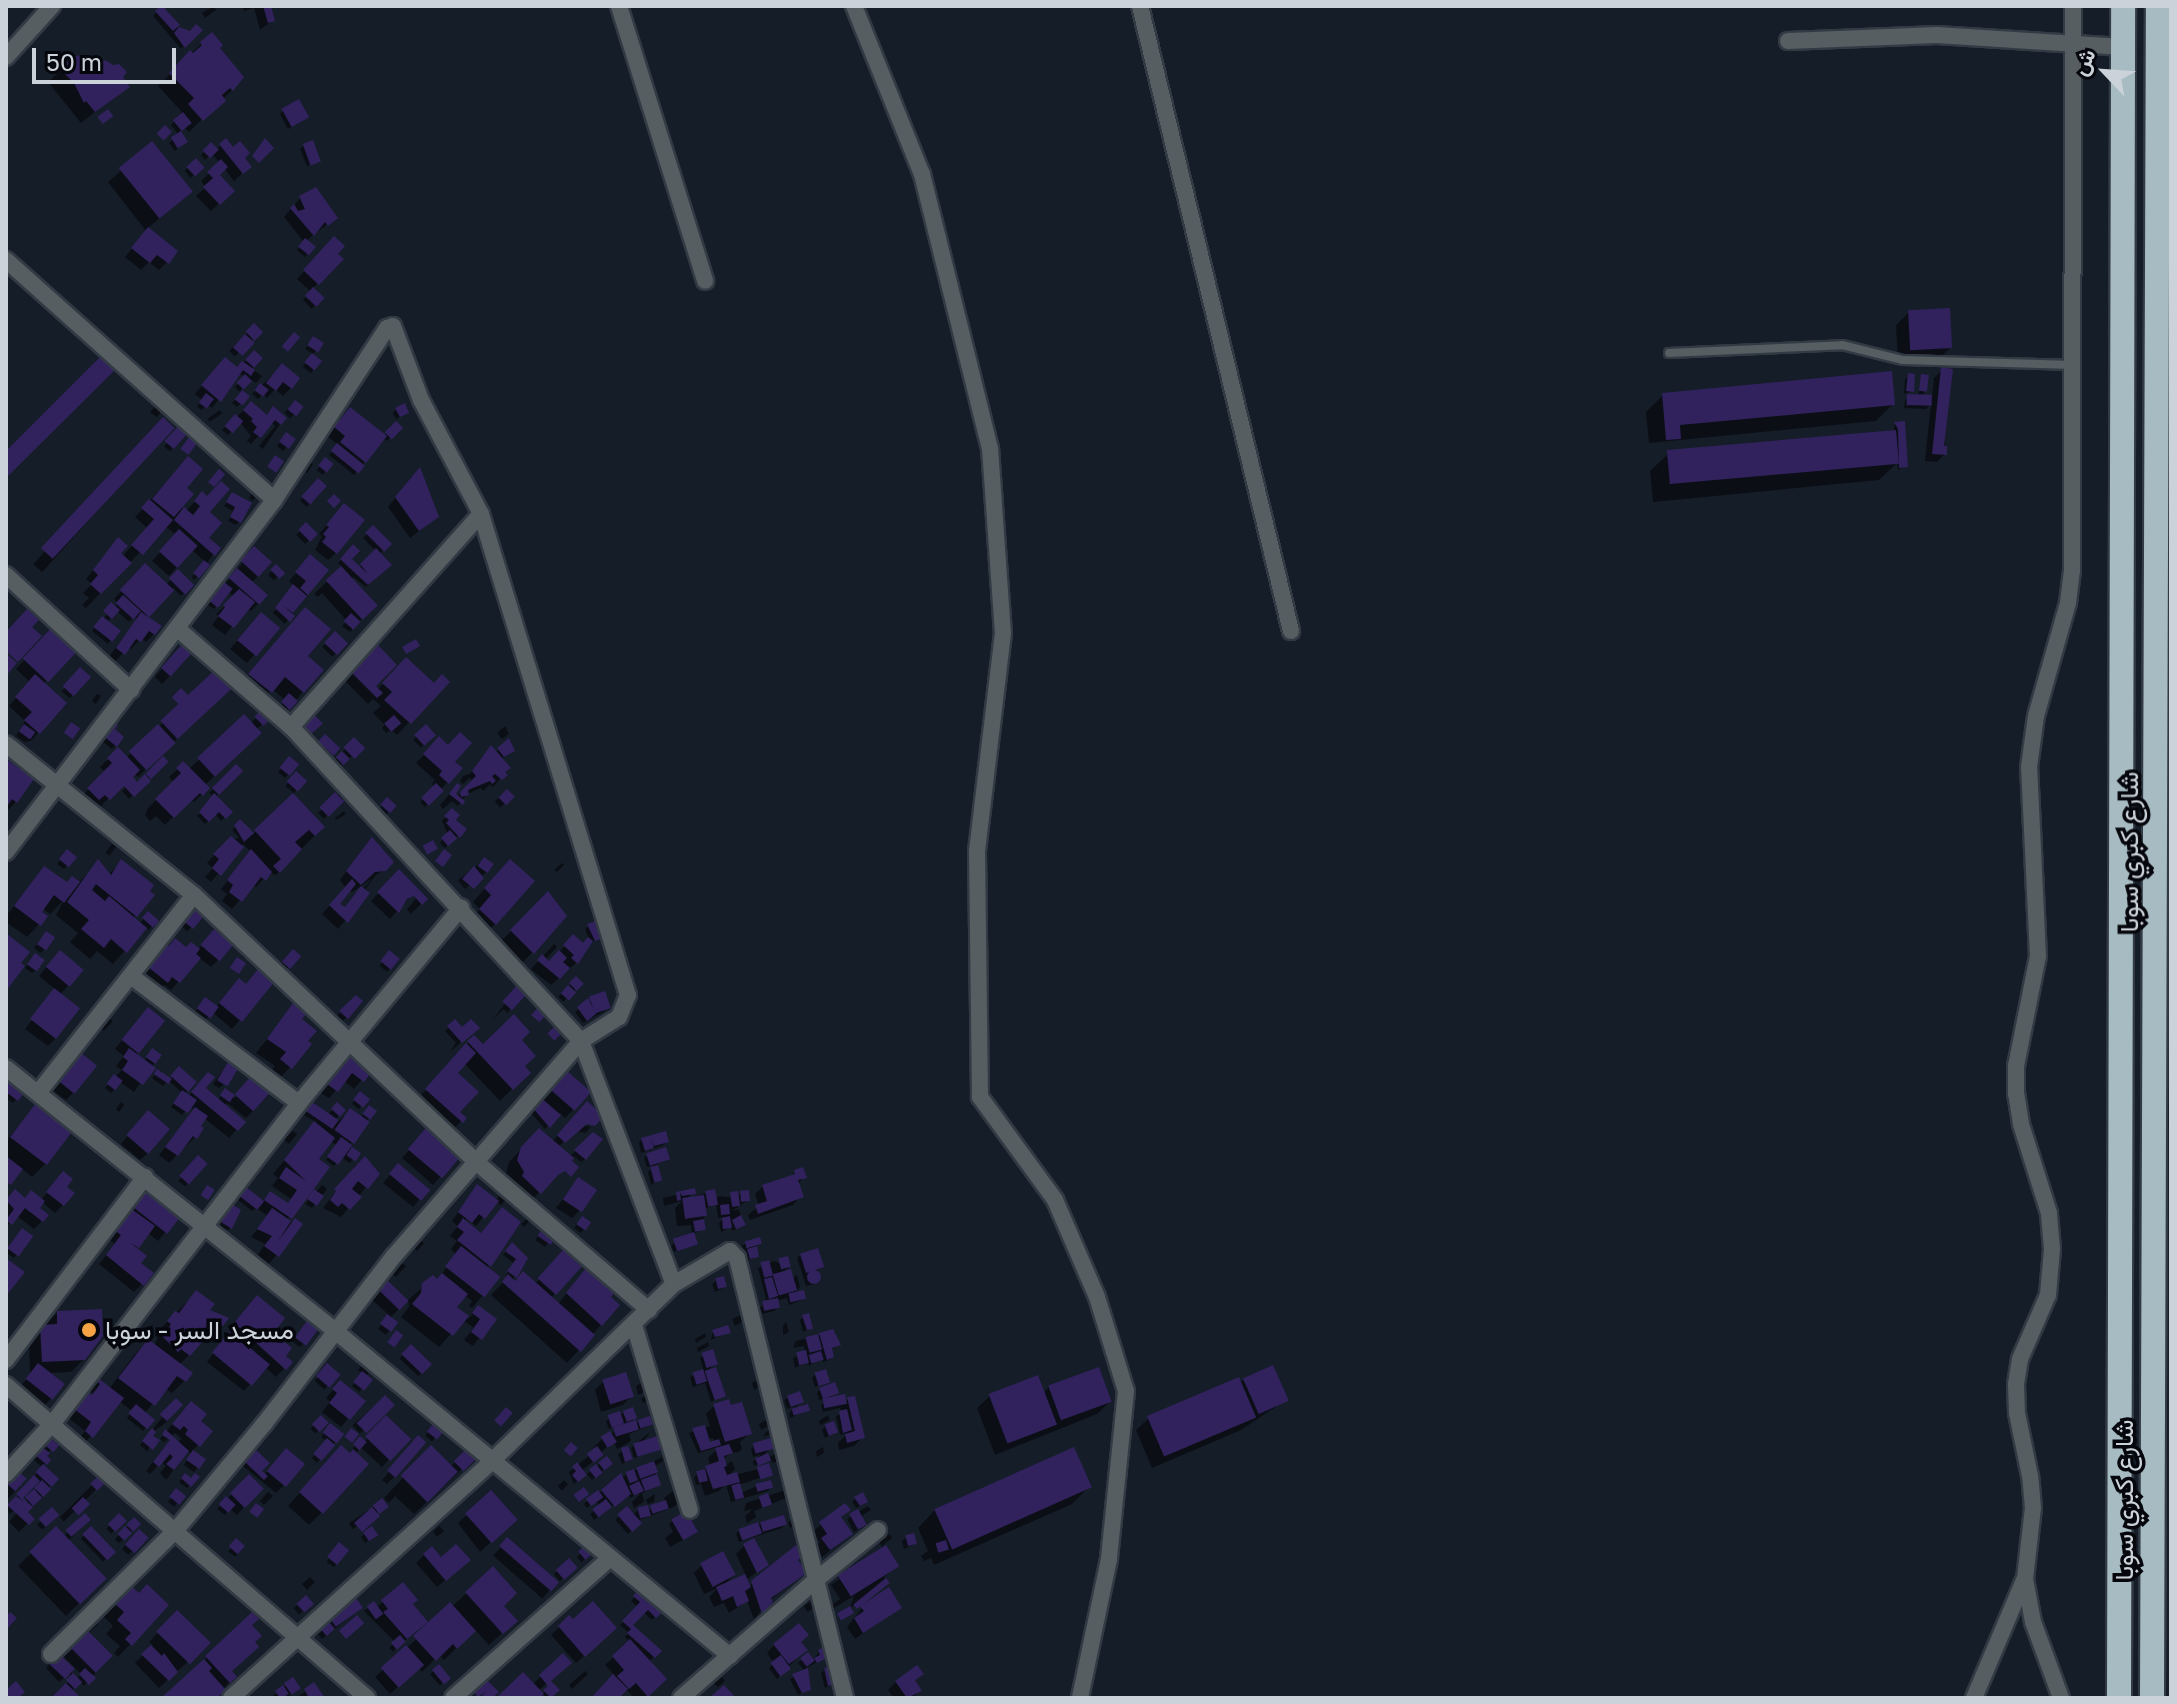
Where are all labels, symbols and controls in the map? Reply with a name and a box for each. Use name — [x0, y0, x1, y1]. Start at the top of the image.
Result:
scale bar — [36, 32, 180, 82]
north arrow — [2065, 32, 2145, 112]
text: ش — [2065, 44, 2101, 79]
text: 50 m — [46, 47, 102, 76]
street label: شارع كبري سوبا — [2113, 772, 2145, 932]
place label: مسجد السر - سوبا — [105, 1314, 294, 1346]
marker: مسجد السر - سوبا — [80, 1321, 98, 1339]
street label: شارع كبري سوبا — [2108, 1420, 2140, 1580]

